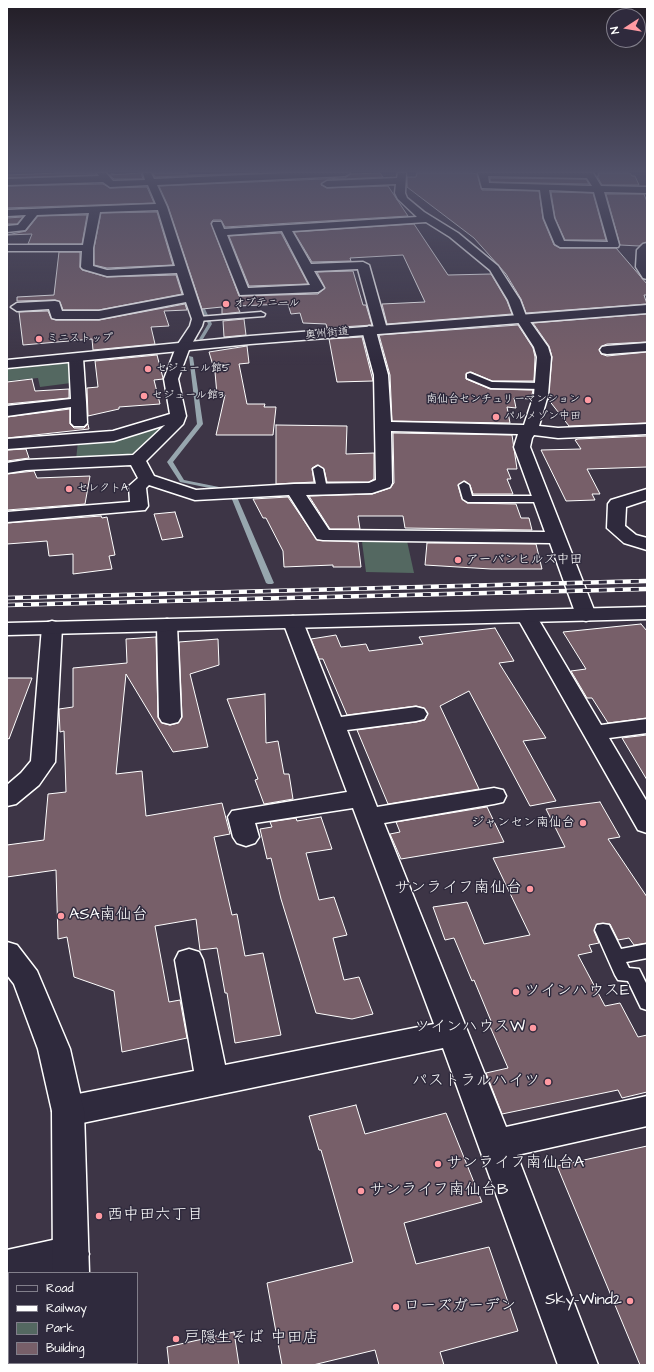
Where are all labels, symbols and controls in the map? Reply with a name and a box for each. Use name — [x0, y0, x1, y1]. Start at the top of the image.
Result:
north arrow — [606, 8, 646, 48]
text: N — [607, 25, 623, 35]
place label: オブテニール — [234, 297, 300, 311]
marker: オブテニール — [221, 299, 231, 309]
street label: 奥州街道 — [305, 326, 349, 342]
place label: ミニストップ — [47, 332, 113, 346]
marker: ミニストップ — [34, 334, 44, 344]
place label: セジュール館5 — [156, 362, 230, 376]
marker: セジュール館5 — [143, 364, 153, 374]
place label: セジュール館3 — [152, 389, 224, 403]
marker: セジュール館3 — [139, 391, 149, 401]
place label: 南仙台センチュリーマンション — [426, 393, 580, 407]
marker: 南仙台センチュリーマンション — [583, 395, 593, 405]
place label: パルメゾン中田 — [504, 410, 581, 424]
marker: パルメゾン中田 — [491, 412, 501, 422]
place label: セレクトA — [77, 482, 128, 496]
marker: セレクトA — [64, 484, 74, 494]
place label: アーバンヒルズ中田 — [466, 552, 582, 568]
marker: アーバンヒルズ中田 — [453, 555, 463, 565]
place label: ジャンセン南仙台 — [471, 815, 575, 831]
marker: ジャンセン南仙台 — [578, 818, 588, 828]
place label: サンライフ南仙台 — [394, 879, 522, 899]
marker: サンライフ南仙台 — [525, 884, 535, 894]
place label: ASA南仙台 — [69, 906, 148, 926]
marker: ASA南仙台 — [56, 911, 66, 921]
place label: ツインハウスE — [524, 982, 629, 1002]
marker: ツインハウスE — [511, 987, 521, 997]
place label: ツインハウスW — [414, 1018, 525, 1038]
marker: ツインハウスW — [528, 1023, 538, 1033]
place label: パストラルハイツ — [412, 1072, 540, 1092]
marker: パストラルハイツ — [543, 1077, 553, 1087]
place label: サンライフ南仙台A — [446, 1154, 584, 1174]
marker: サンライフ南仙台A — [433, 1159, 443, 1169]
place label: サンライフ南仙台B — [369, 1181, 508, 1201]
marker: サンライフ南仙台B — [356, 1186, 366, 1196]
place label: 西中田六丁目 — [107, 1206, 203, 1226]
marker: 西中田六丁目 — [94, 1211, 104, 1221]
legend — [8, 1272, 138, 1364]
text: Road — [46, 1280, 74, 1297]
place label: Sky-Wind2 — [545, 1291, 622, 1311]
marker: Sky-Wind2 — [625, 1296, 635, 1306]
place label: ローズガーデン — [404, 1297, 516, 1317]
text: Railway — [46, 1300, 87, 1317]
marker: ローズガーデン — [391, 1302, 401, 1312]
text: Park — [46, 1320, 74, 1337]
place label: 戸隠生そば 中田店 — [184, 1329, 318, 1349]
marker: 戸隠生そば 中田店 — [171, 1334, 181, 1344]
text: Building — [46, 1340, 84, 1357]

